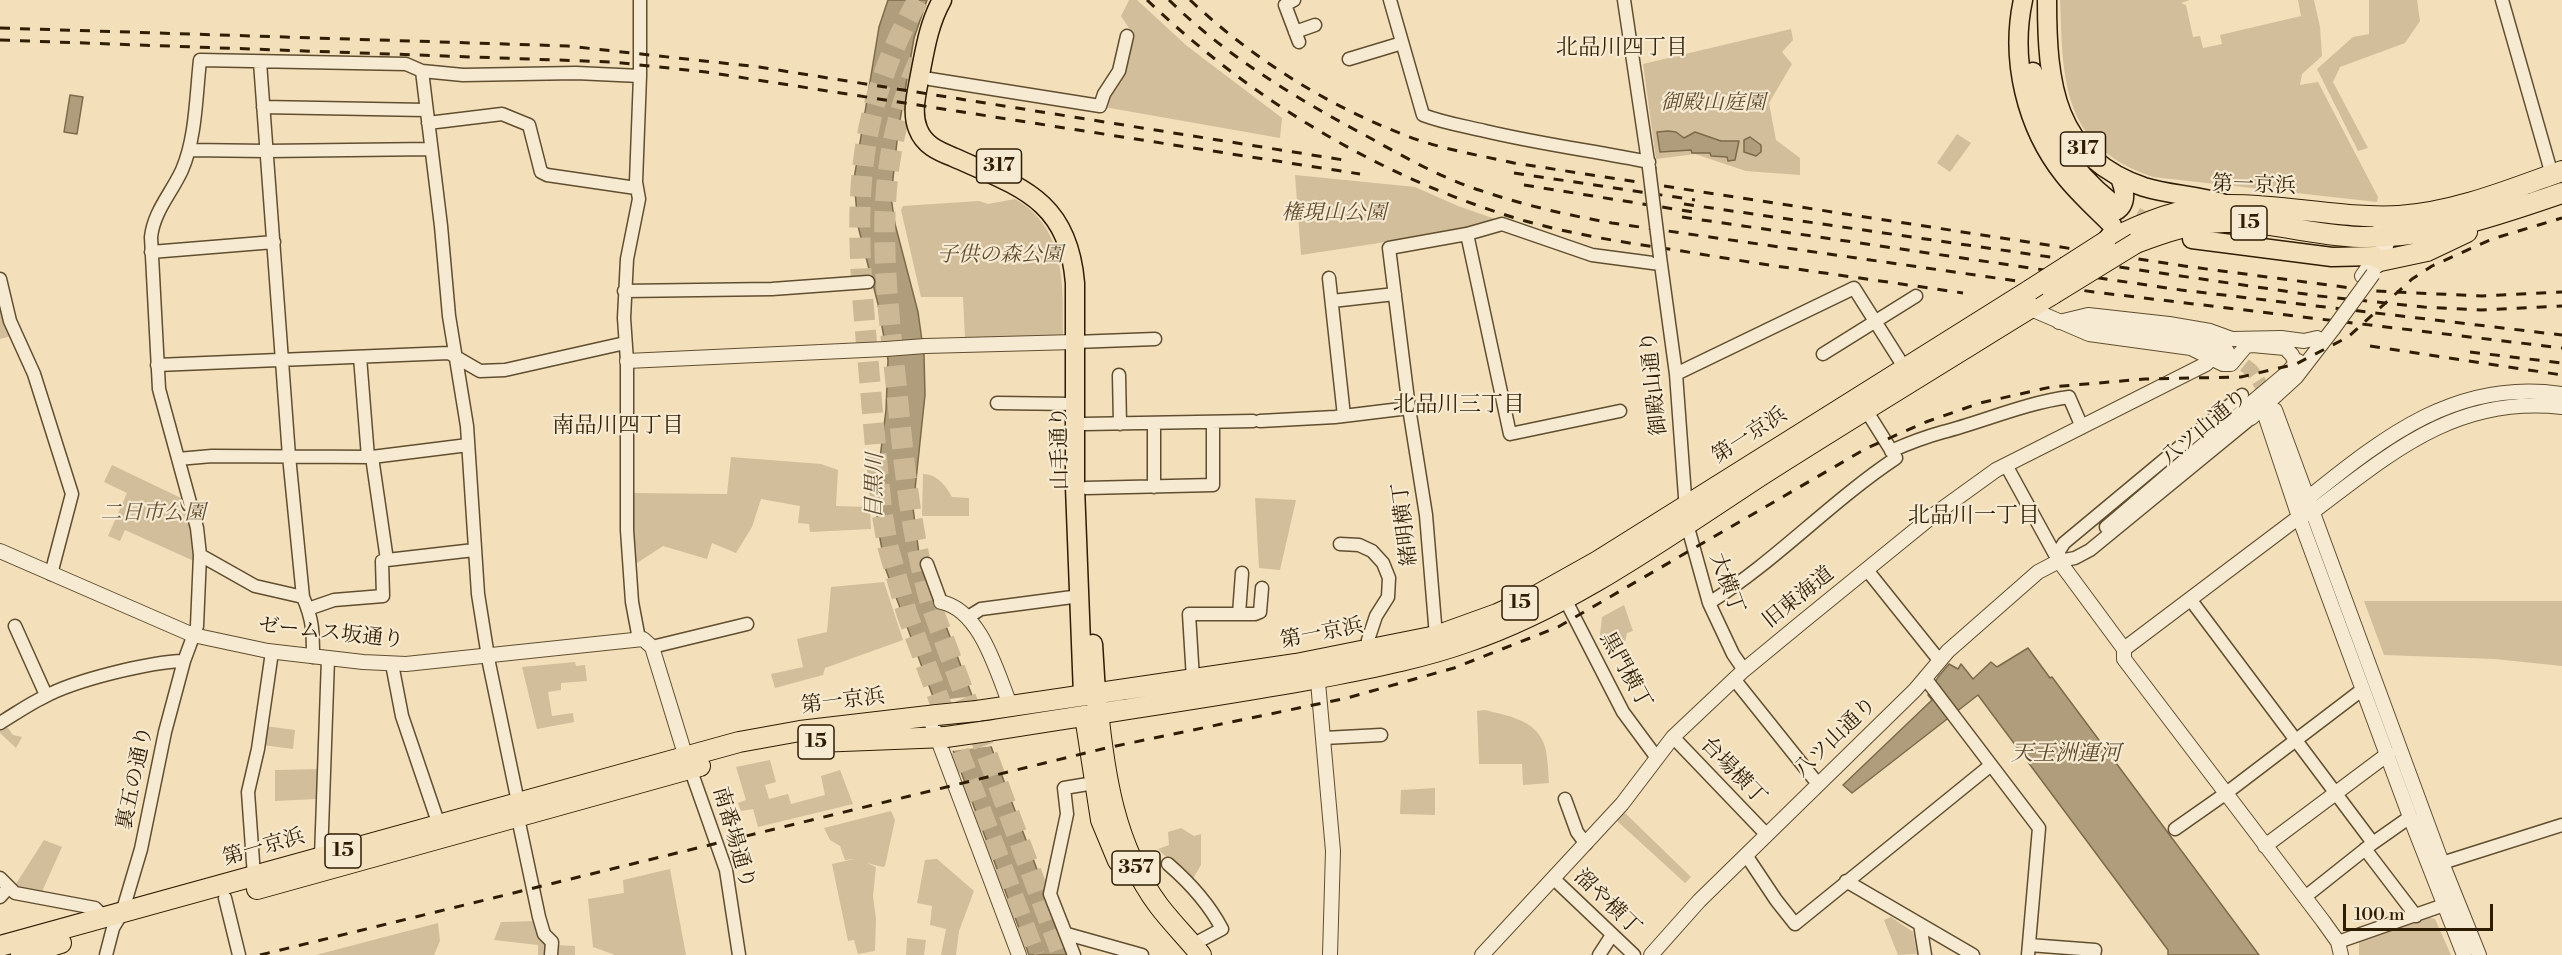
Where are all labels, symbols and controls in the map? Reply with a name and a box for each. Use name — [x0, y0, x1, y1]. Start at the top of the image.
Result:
district label: 北品川四丁目 — [1556, 36, 1688, 62]
park label: 御殿山庭園 — [1661, 91, 1765, 117]
road number: 317 — [2060, 132, 2106, 166]
road number: 317 — [976, 149, 1022, 183]
street label: 第一京浜 — [2212, 172, 2296, 200]
park label: 権現山公園 — [1282, 201, 1386, 227]
road number: 15 — [2231, 206, 2267, 240]
park label: 子供の森公園 — [937, 243, 1063, 269]
street label: 御殿山通り — [1637, 329, 1673, 437]
street label: 八ツ山通り — [2157, 385, 2253, 471]
district label: 北品川三丁目 — [1393, 393, 1525, 419]
street label: 第一京浜 — [1708, 403, 1792, 469]
street label: 山手通り — [1048, 406, 1074, 490]
district label: 南品川四丁目 — [552, 414, 684, 440]
water label: 目黒川 — [862, 453, 890, 519]
street label: 緒明横丁 — [1388, 481, 1424, 567]
park label: 二日市公園 — [101, 501, 205, 527]
district label: 北品川一丁目 — [1908, 504, 2040, 530]
street label: 大横丁 — [1703, 550, 1749, 618]
street label: 旧東海道 — [1758, 562, 1840, 634]
road number: 15 — [1502, 586, 1538, 620]
street label: ゼームス坂通り — [257, 614, 405, 654]
street label: 第一京浜 — [1278, 614, 1366, 654]
street label: 黒門横丁 — [1594, 628, 1656, 714]
street label: 第一京浜 — [800, 684, 886, 720]
street label: 八ツ山通り — [1789, 692, 1883, 784]
street label: 裏五の通り — [113, 724, 159, 832]
road number: 15 — [798, 725, 834, 759]
street label: 台場横丁 — [1695, 733, 1771, 811]
water label: 天王洲運河 — [2011, 742, 2121, 768]
street label: 南番場通り — [706, 784, 760, 892]
street label: 第一京浜 — [220, 824, 308, 872]
road number: 15 — [325, 834, 361, 868]
road number: 357 — [1112, 851, 1160, 885]
street label: 溜や横丁 — [1568, 865, 1646, 941]
scale bar — [2346, 892, 2496, 930]
text: 100 m — [2354, 903, 2405, 926]

